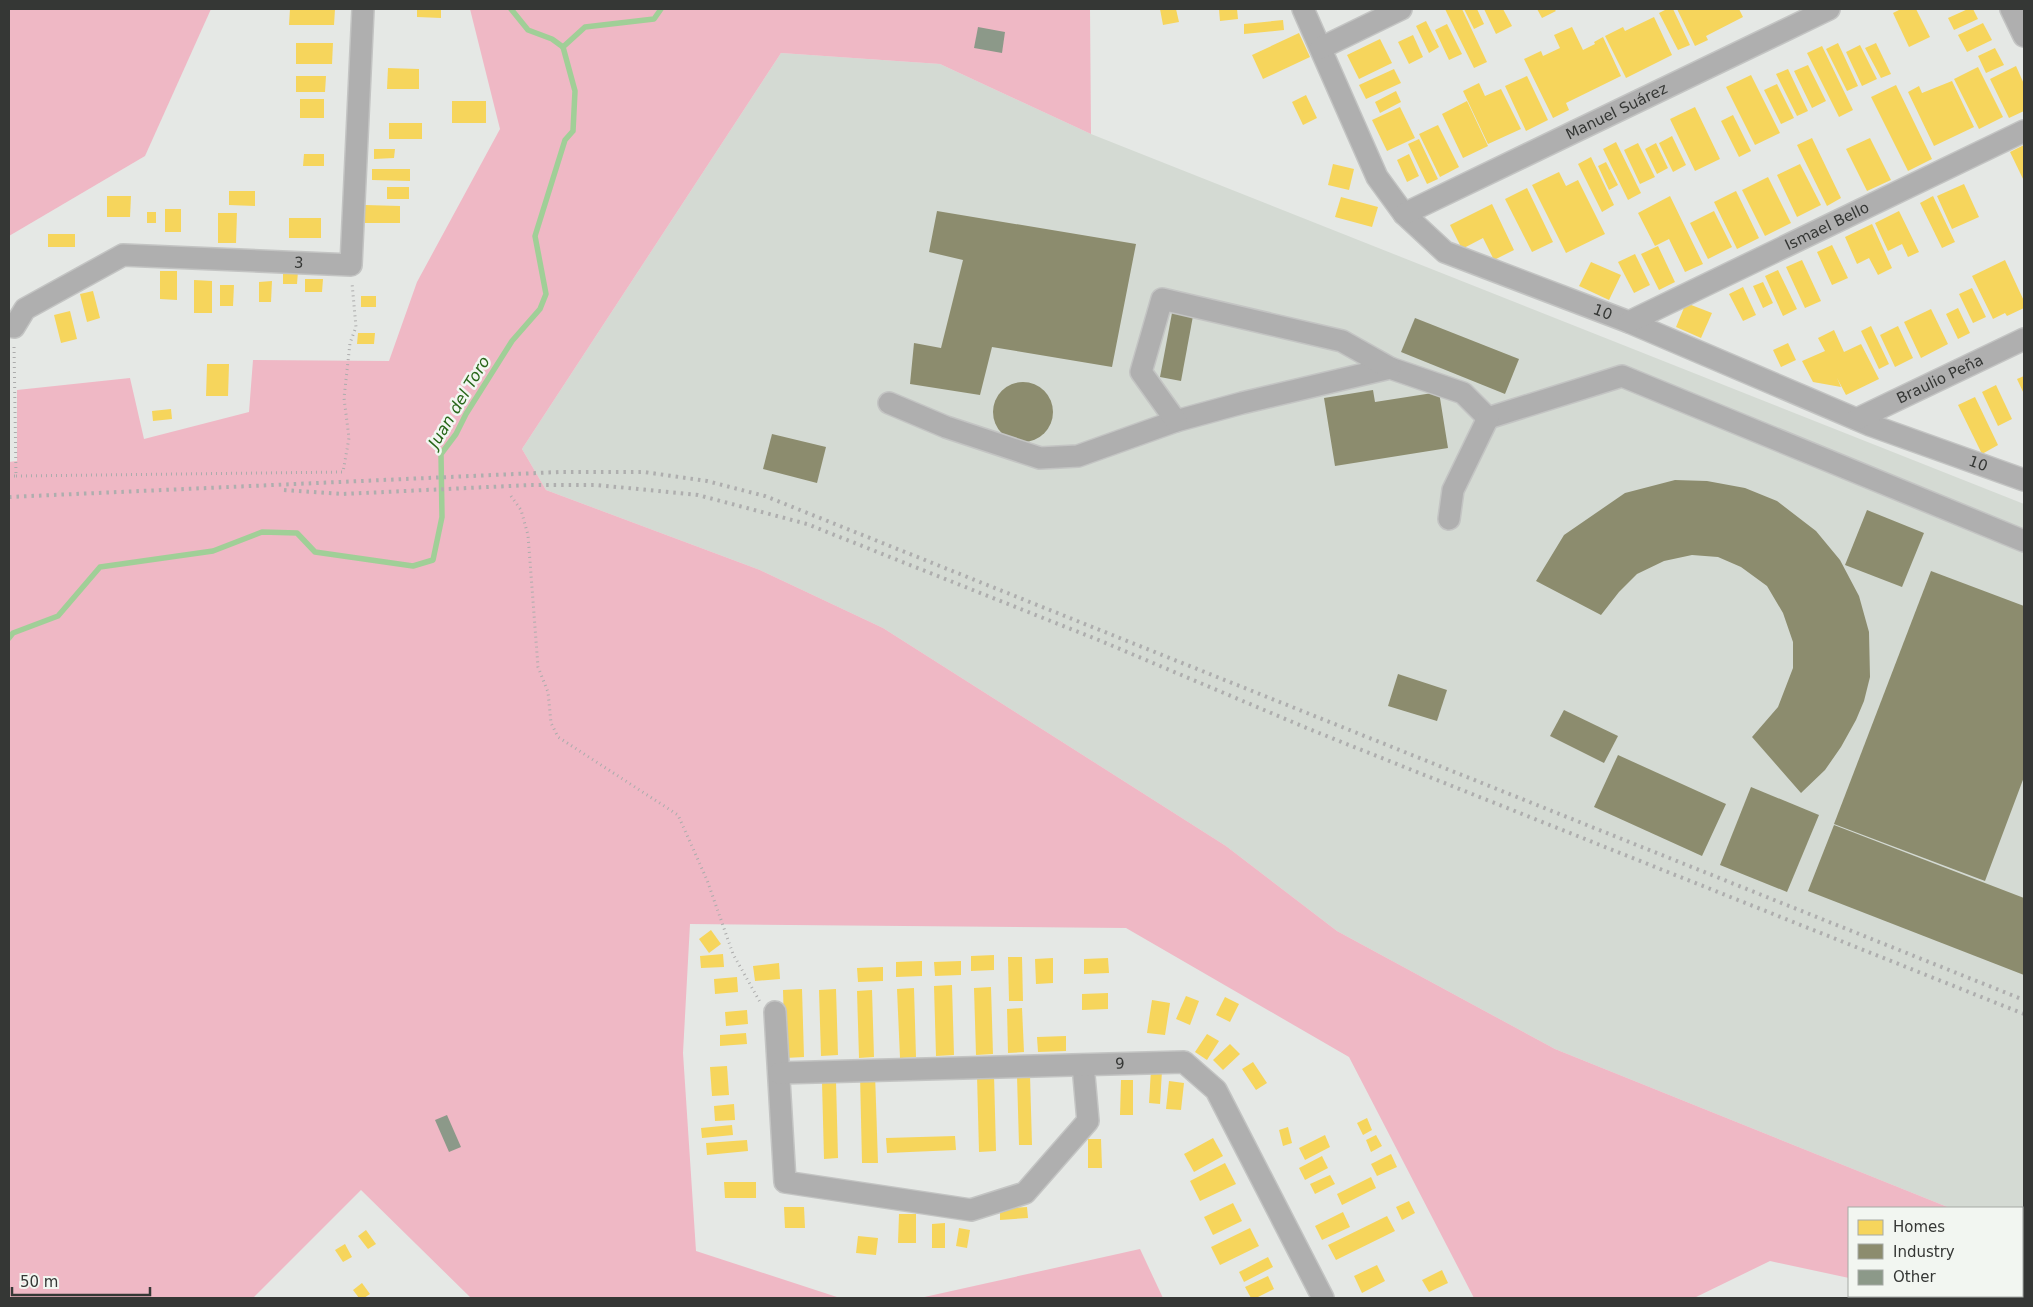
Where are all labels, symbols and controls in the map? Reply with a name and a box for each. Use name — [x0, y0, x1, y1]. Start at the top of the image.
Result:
street label: Manuel Suárez — [1563, 79, 1670, 144]
street label: Ismael Bello — [1782, 198, 1872, 254]
street label: 3 — [294, 254, 304, 272]
street label: 10 — [1591, 300, 1615, 324]
street label: Braulio Peña — [1894, 351, 1986, 408]
water label: Juan del Toro — [423, 353, 494, 454]
street label: 10 — [1966, 452, 1990, 475]
street label: 9 — [1115, 1055, 1125, 1073]
legend — [1848, 1207, 2023, 1297]
text: Homes — [1893, 1218, 1945, 1236]
text: Industry — [1893, 1243, 1955, 1261]
scale bar — [12, 1264, 150, 1296]
text: Other — [1893, 1268, 1936, 1286]
text: 50 m — [20, 1273, 58, 1291]

